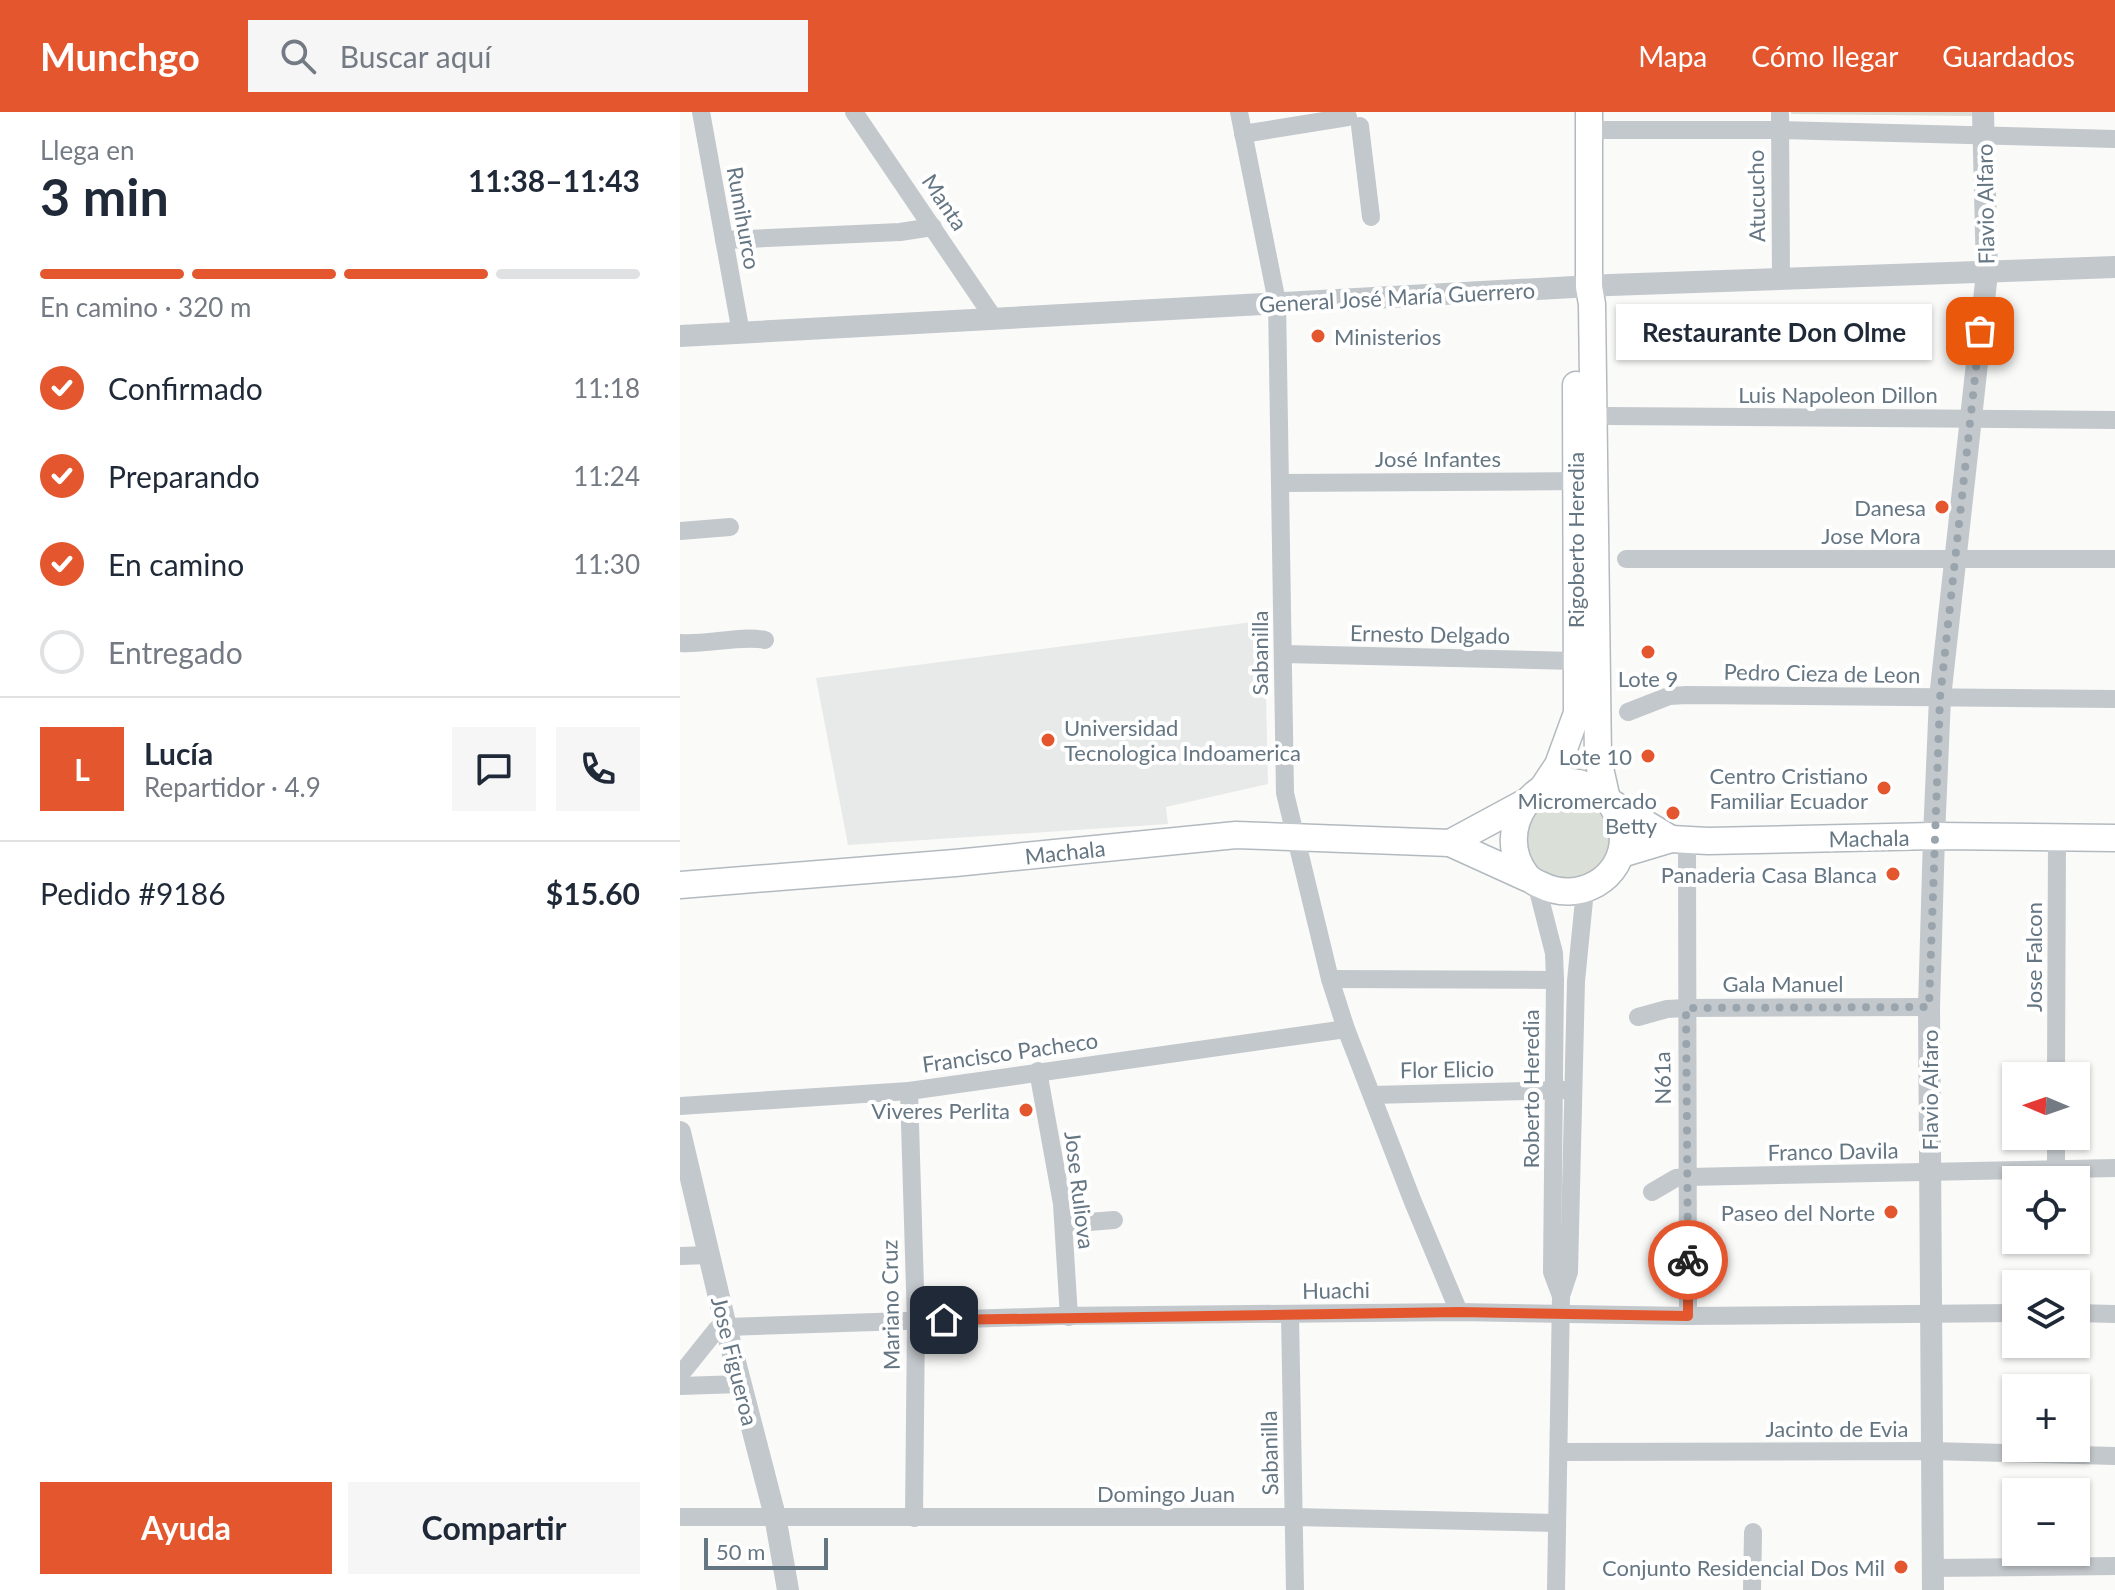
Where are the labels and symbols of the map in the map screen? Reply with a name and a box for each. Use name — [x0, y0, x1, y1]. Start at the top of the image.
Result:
street label: Flavio Alfaro — [1970, 143, 2000, 265]
street label: Atucucho — [1742, 150, 1770, 242]
street label: Rumihurco — [722, 165, 766, 271]
street label: Manta — [916, 169, 974, 235]
street label: General José María Guerrero — [1258, 276, 1536, 318]
pin — [1946, 297, 2014, 365]
callout: Restaurante Don Olme — [1616, 303, 1932, 359]
place label: Ministerios — [1334, 323, 1441, 350]
marker: Ministerios — [1309, 327, 1327, 345]
street label: Luis Napoleon Dillon — [1738, 381, 1938, 408]
street label: José Infantes — [1375, 445, 1501, 472]
street label: Rigoberto Heredia — [1562, 452, 1589, 628]
place label: Danesa — [1854, 494, 1926, 521]
marker: Danesa — [1933, 498, 1951, 516]
street label: Jose Mora — [1821, 522, 1921, 549]
street label: Sabanilla — [1246, 611, 1273, 695]
street label: Ernesto Delgado — [1350, 619, 1510, 649]
marker: Lote 9 — [1639, 643, 1657, 661]
street label: Pedro Cieza de Leon — [1723, 658, 1921, 688]
place label: Lote 9 — [1618, 665, 1678, 692]
place label: Universidad Tecnologica Indoamerica — [1064, 714, 1301, 766]
marker: Universidad Tecnologica Indoamerica — [1039, 731, 1057, 749]
place label: Lote 10 — [1559, 743, 1632, 770]
marker: Lote 10 — [1639, 747, 1657, 765]
place label: Centro Cristiano Familiar Ecuador — [1710, 762, 1868, 814]
marker: Centro Cristiano Familiar Ecuador — [1875, 779, 1893, 797]
place label: Micromercado Betty — [1517, 787, 1658, 839]
marker: Micromercado Betty — [1664, 804, 1682, 822]
street label: Machala — [1828, 824, 1910, 852]
street label: Machala — [1023, 834, 1107, 870]
place label: Panaderia Casa Blanca — [1661, 861, 1877, 888]
marker: Panaderia Casa Blanca — [1884, 865, 1902, 883]
street label: Jose Falcon — [2020, 902, 2047, 1012]
street label: Gala Manuel — [1722, 970, 1844, 997]
street label: Roberto Heredia — [1517, 1009, 1544, 1169]
street label: Francisco Pacheco — [920, 1026, 1100, 1078]
street label: Flavio Alfaro — [1916, 1030, 1943, 1150]
street label: N61a — [1648, 1051, 1676, 1105]
street label: Flor Elicio — [1400, 1055, 1494, 1083]
north arrow — [2002, 1062, 2090, 1150]
place label: Viveres Perlita — [871, 1097, 1010, 1124]
marker: Viveres Perlita — [1017, 1101, 1035, 1119]
street label: Jose Ruliova — [1059, 1130, 1101, 1250]
street label: Franco Davila — [1767, 1136, 1899, 1166]
place label: Paseo del Norte — [1721, 1199, 1875, 1226]
marker: Paseo del Norte — [1882, 1203, 1900, 1221]
courier — [1648, 1220, 1728, 1300]
street label: Mariano Cruz — [875, 1239, 905, 1370]
street label: Huachi — [1302, 1276, 1370, 1304]
pin — [910, 1286, 978, 1354]
street label: Jose Figueroa — [706, 1294, 764, 1428]
street label: Sabanilla — [1255, 1410, 1283, 1496]
street label: Jacinto de Evia — [1766, 1415, 1908, 1442]
street label: Domingo Juan — [1097, 1480, 1235, 1507]
scale bar — [704, 1534, 828, 1570]
place label: Conjunto Residencial Dos Mil — [1602, 1554, 1885, 1581]
marker: Conjunto Residencial Dos Mil — [1892, 1558, 1910, 1576]

